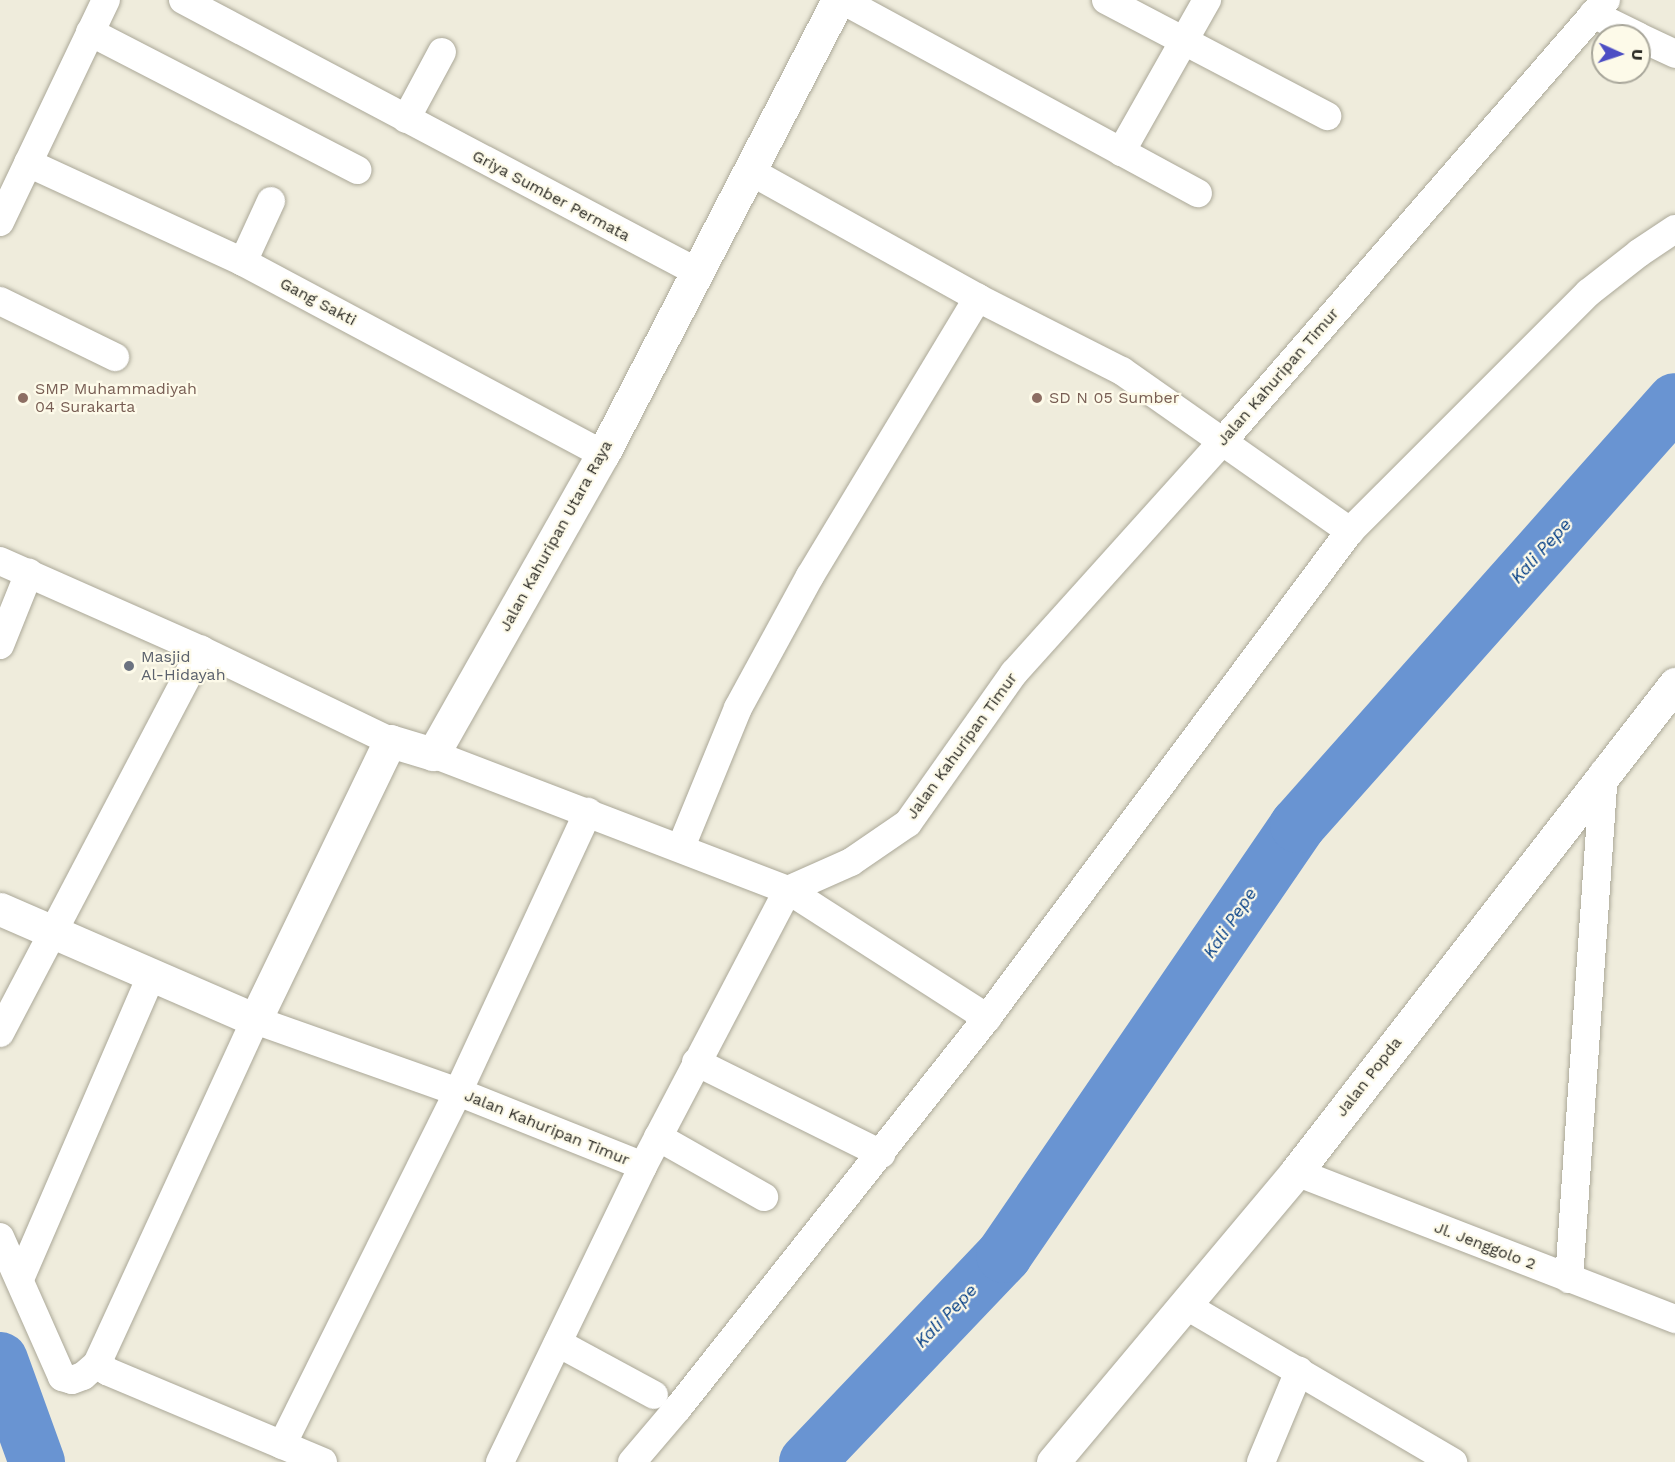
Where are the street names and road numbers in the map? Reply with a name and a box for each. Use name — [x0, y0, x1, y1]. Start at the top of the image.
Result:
street label: Griya Sumber Permata — [469, 146, 633, 246]
street label: Gang Sakti — [277, 274, 359, 330]
street label: Jalan Kahuripan Timur — [1213, 304, 1343, 450]
street label: Jalan Kahuripan Utara Raya — [495, 437, 617, 635]
street label: Jalan Kahuripan Timur — [902, 669, 1022, 823]
street label: Jalan Popda — [1332, 1033, 1406, 1121]
street label: Jalan Kahuripan Timur — [461, 1086, 633, 1170]
street label: Jl. Jenggolo 2 — [1431, 1218, 1539, 1274]

